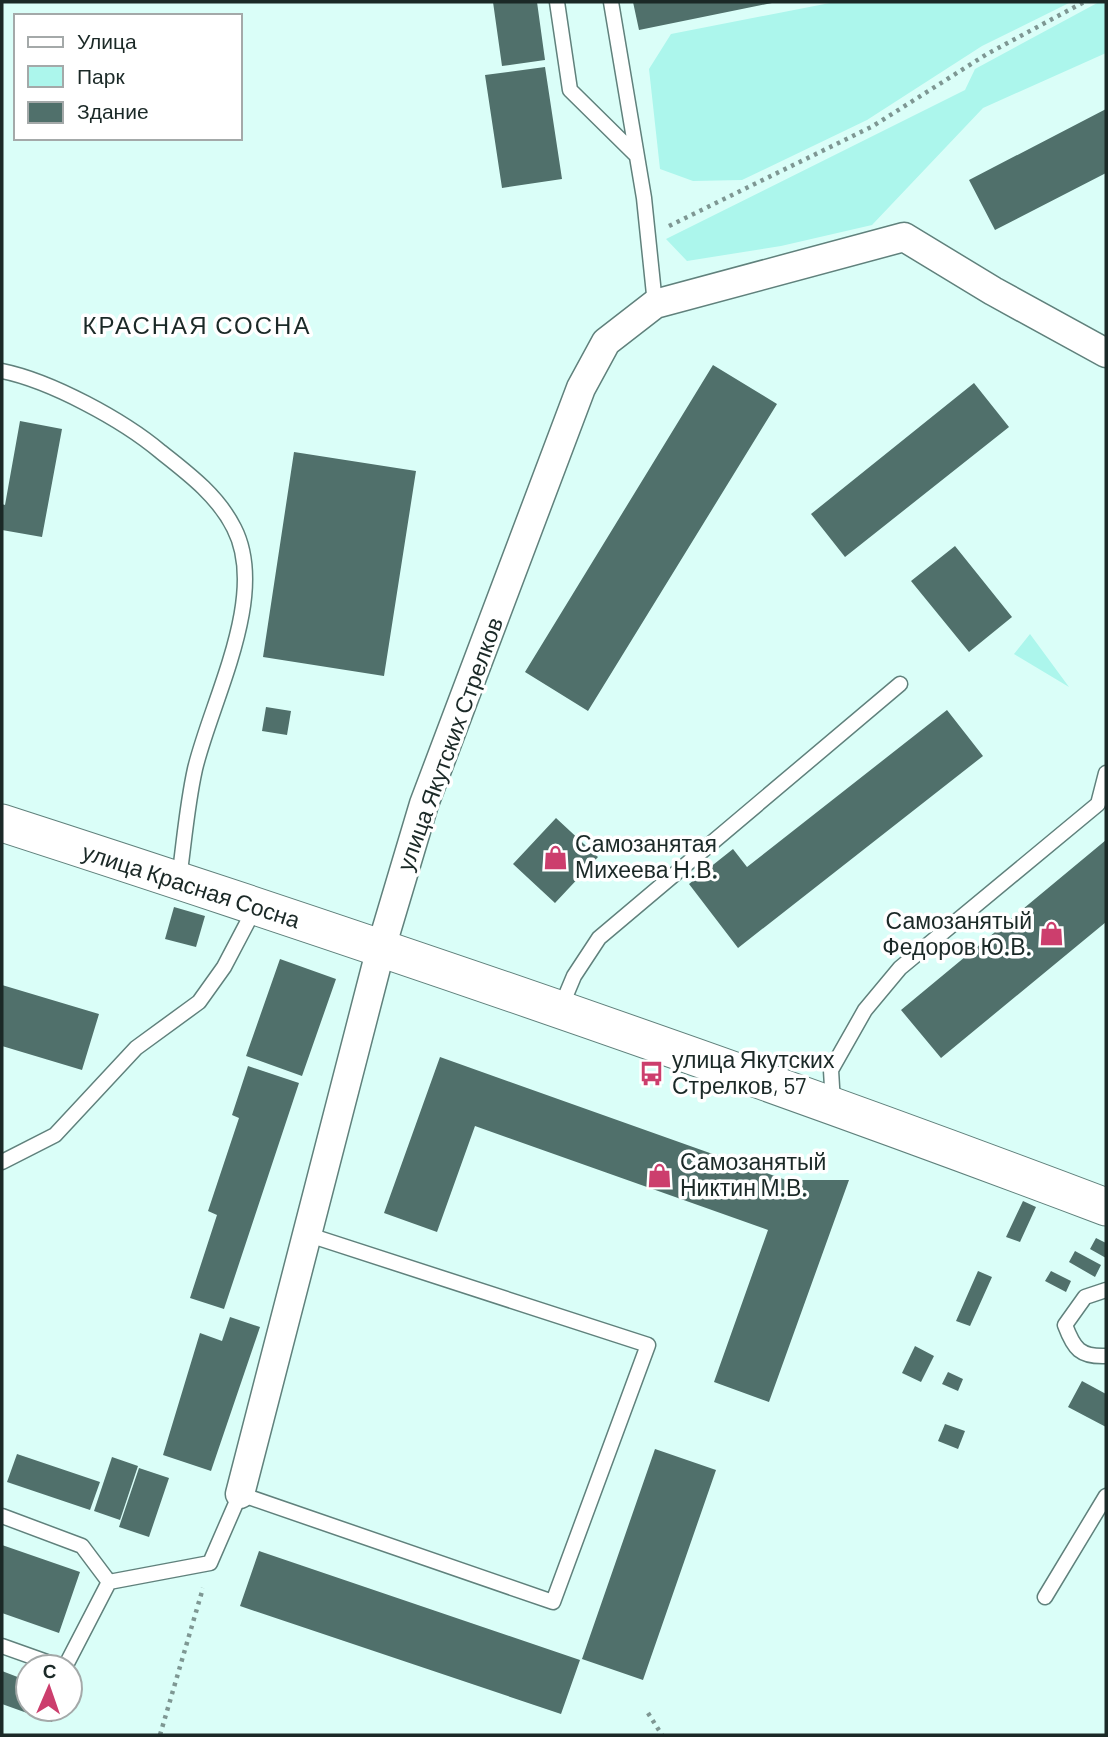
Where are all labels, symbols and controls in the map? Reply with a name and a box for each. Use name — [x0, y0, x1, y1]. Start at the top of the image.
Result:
legend — [14, 14, 242, 140]
text: Улица — [77, 28, 137, 53]
text: Парк — [77, 63, 125, 88]
text: Здание — [77, 98, 149, 123]
district label: КРАСНАЯ СОСНА — [83, 310, 311, 339]
street label: улица Якутских Стрелков — [390, 613, 508, 874]
place label: Самозанятая Михеева Н.В. — [575, 829, 718, 883]
street label: улица Красная Сосна — [79, 837, 304, 934]
shop icon: Самозанятая Михеева Н.В. — [541, 843, 569, 871]
place label: Самозанятый Федоров Ю.В. — [882, 906, 1032, 960]
shop icon: Самозанятый Федоров Ю.В. — [1038, 920, 1066, 948]
place label: улица Якутских Стрелков, 57 — [672, 1045, 835, 1099]
bus stop icon: улица Якутских Стрелков, 57 — [638, 1059, 666, 1087]
place label: Самозанятый Никтин М.В. — [680, 1147, 826, 1201]
shop icon: Самозанятый Никтин М.В. — [646, 1161, 674, 1189]
north arrow — [14, 1653, 84, 1723]
text: С — [42, 1659, 57, 1682]

